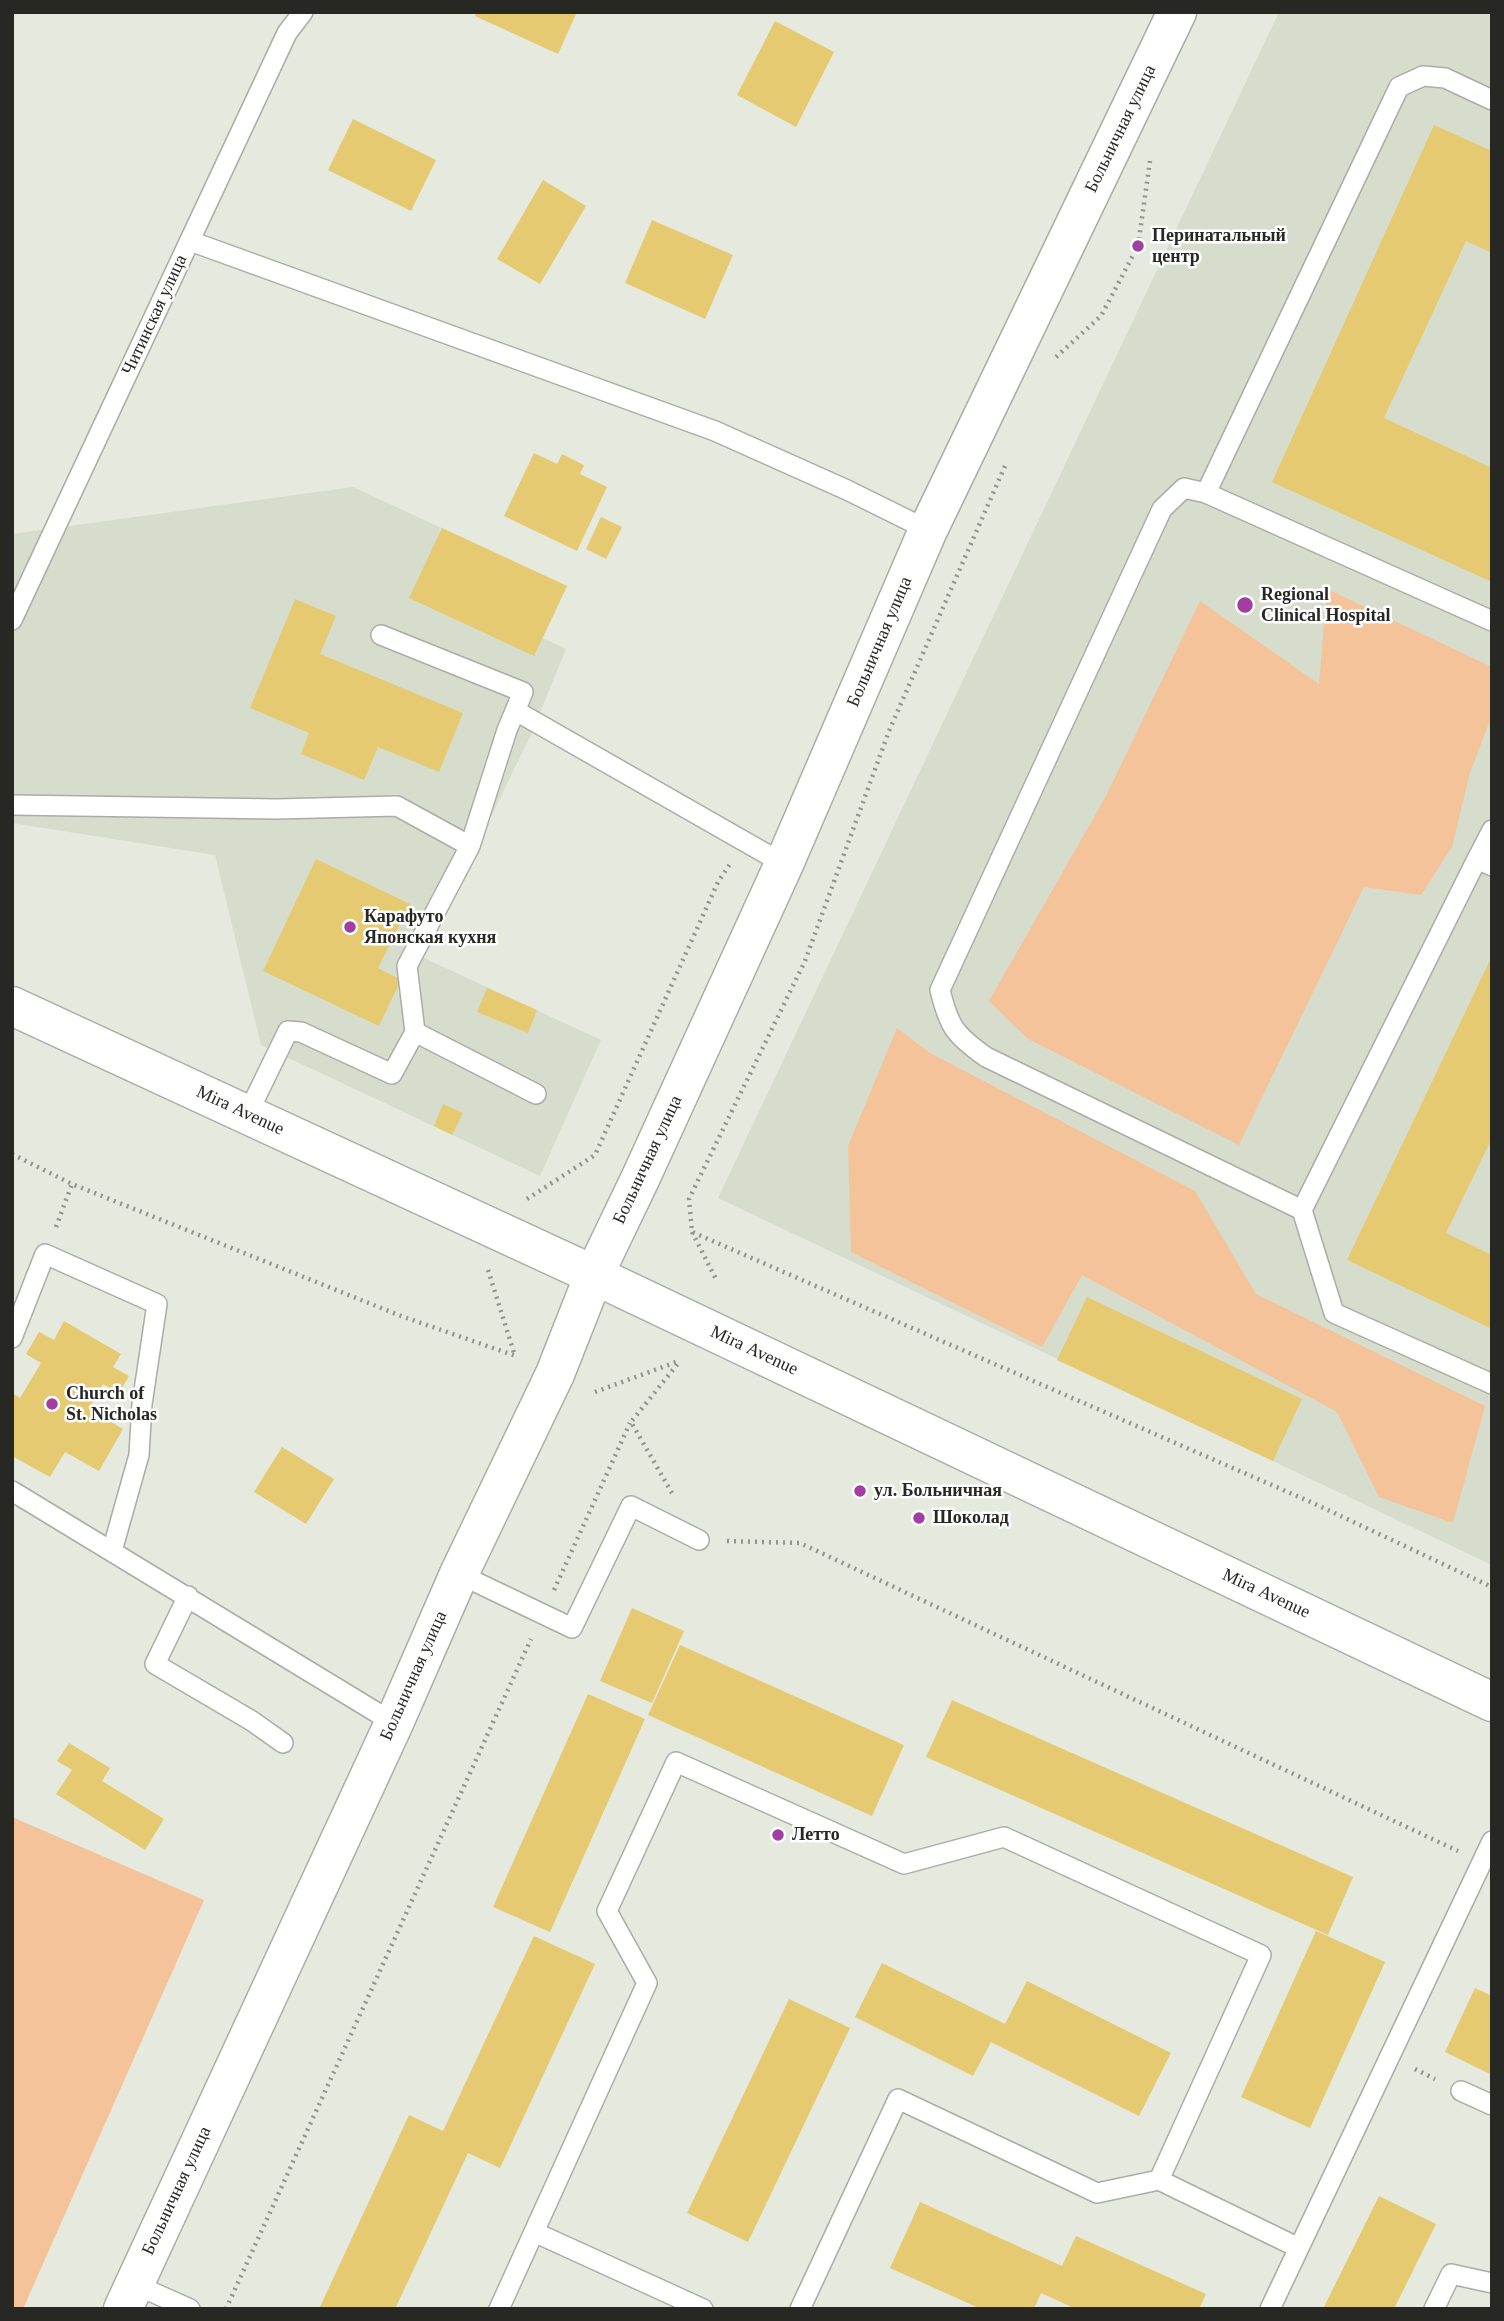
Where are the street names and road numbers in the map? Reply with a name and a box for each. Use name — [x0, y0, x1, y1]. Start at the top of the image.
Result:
street label: Больничная улица — [1081, 62, 1161, 196]
street label: Читинская улица — [118, 251, 192, 379]
street label: Больничная улица — [843, 574, 917, 710]
street label: Mira Avenue — [193, 1081, 287, 1141]
street label: Больничная улица — [609, 1092, 687, 1228]
street label: Mira Avenue — [707, 1321, 801, 1381]
street label: Mira Avenue — [1219, 1564, 1313, 1624]
street label: Больничная улица — [376, 1608, 452, 1744]
street label: Больничная улица — [138, 2123, 216, 2259]

